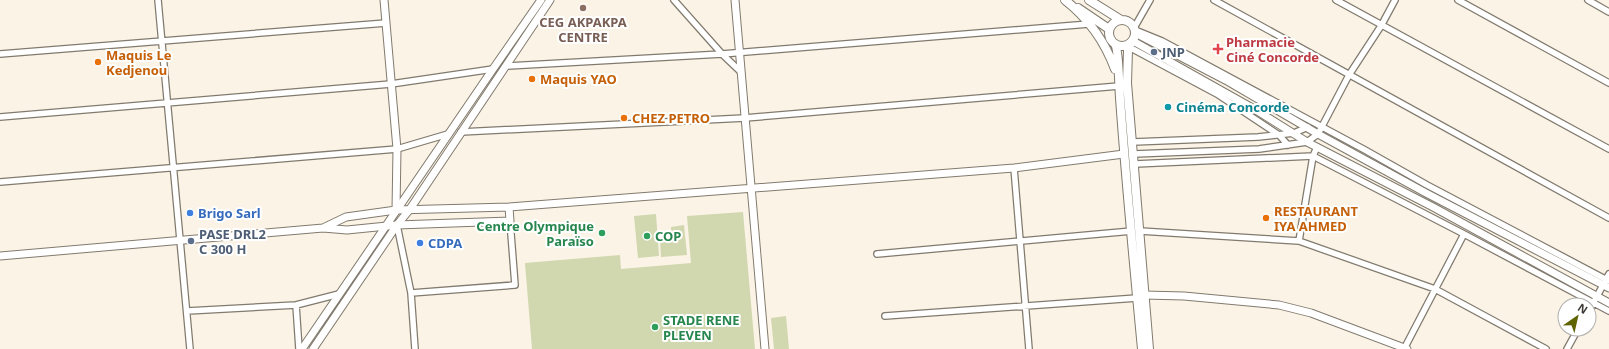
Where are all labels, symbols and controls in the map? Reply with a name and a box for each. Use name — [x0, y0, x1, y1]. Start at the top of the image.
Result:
marker: CEG AKPAKPA CENTRE — [578, 3, 588, 13]
place label: CEG AKPAKPA CENTRE — [539, 13, 627, 46]
place label: Pharmacie Ciné Concorde — [1226, 33, 1319, 66]
place label: JNP — [1161, 43, 1185, 61]
marker: Pharmacie Ciné Concorde — [1213, 44, 1223, 54]
place label: Maquis Le Kedjenou — [106, 46, 172, 79]
marker: JNP — [1149, 47, 1159, 57]
marker: Maquis Le Kedjenou — [93, 57, 103, 67]
place label: Maquis YAO — [540, 70, 617, 88]
marker: Maquis YAO — [527, 74, 537, 84]
place label: Cinéma Concorde — [1176, 98, 1290, 116]
marker: Cinéma Concorde — [1163, 102, 1173, 112]
place label: CHEZ PETRO — [632, 109, 710, 127]
marker: CHEZ PETRO — [619, 113, 629, 123]
place label: RESTAURANT IYA AHMED — [1274, 202, 1358, 235]
place label: Brigo Sarl — [198, 204, 261, 222]
marker: Brigo Sarl — [185, 208, 195, 218]
marker: RESTAURANT IYA AHMED — [1261, 213, 1271, 223]
place label: Centre Olympique Paraïso — [476, 217, 594, 250]
place label: PASE DRL2 C 300 H — [199, 225, 266, 258]
place label: COP — [655, 227, 681, 245]
marker: Centre Olympique Paraïso — [597, 228, 607, 238]
marker: COP — [642, 231, 652, 241]
place label: CDPA — [428, 234, 462, 252]
marker: PASE DRL2 C 300 H — [186, 236, 196, 246]
marker: CDPA — [415, 238, 425, 248]
north arrow — [1557, 297, 1597, 337]
text: N — [1575, 300, 1591, 317]
place label: STADE RENE PLEVEN — [663, 311, 740, 344]
marker: STADE RENE PLEVEN — [650, 322, 660, 332]

